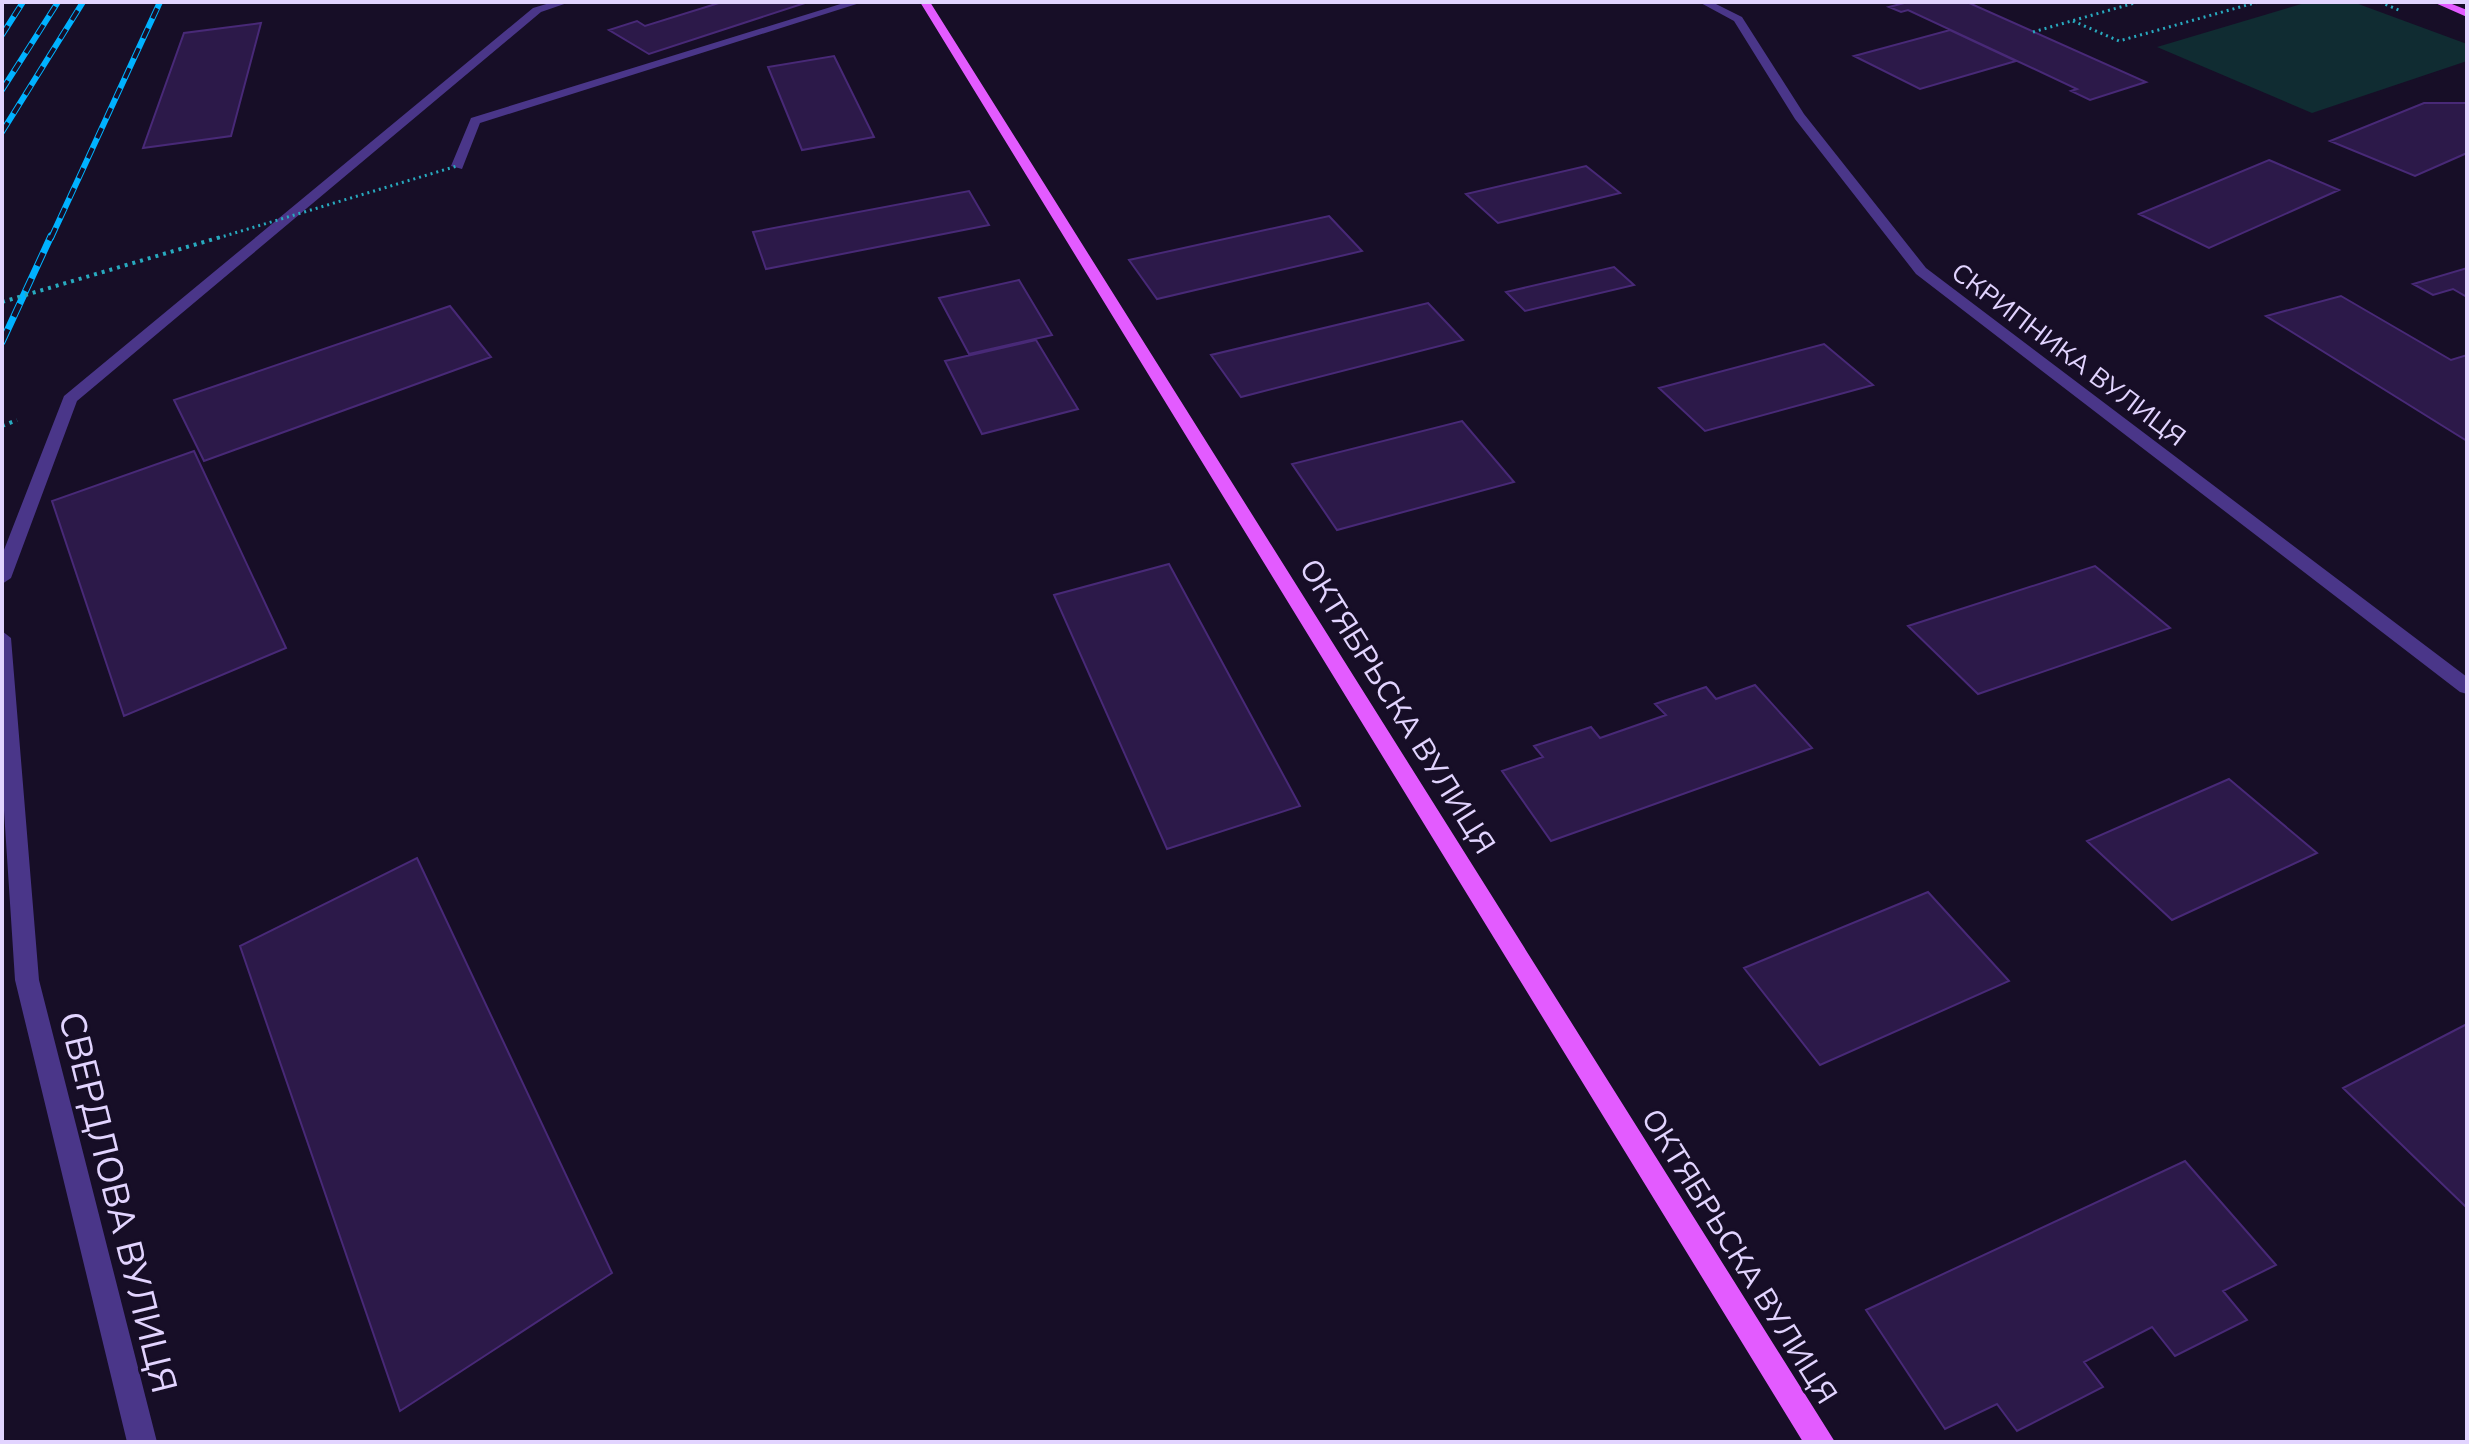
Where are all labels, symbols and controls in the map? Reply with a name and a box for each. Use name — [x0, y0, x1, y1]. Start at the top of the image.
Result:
street label: СКРИПНИКА ВУЛИЦЯ — [1945, 255, 2193, 453]
street label: ОКТЯБРЬСКА ВУЛИЦЯ — [1292, 551, 1504, 861]
street label: СВЕРДЛОВА ВУЛИЦЯ — [50, 1007, 188, 1397]
street label: ОКТЯБРЬСКА ВУЛИЦЯ — [1634, 1101, 1846, 1411]

